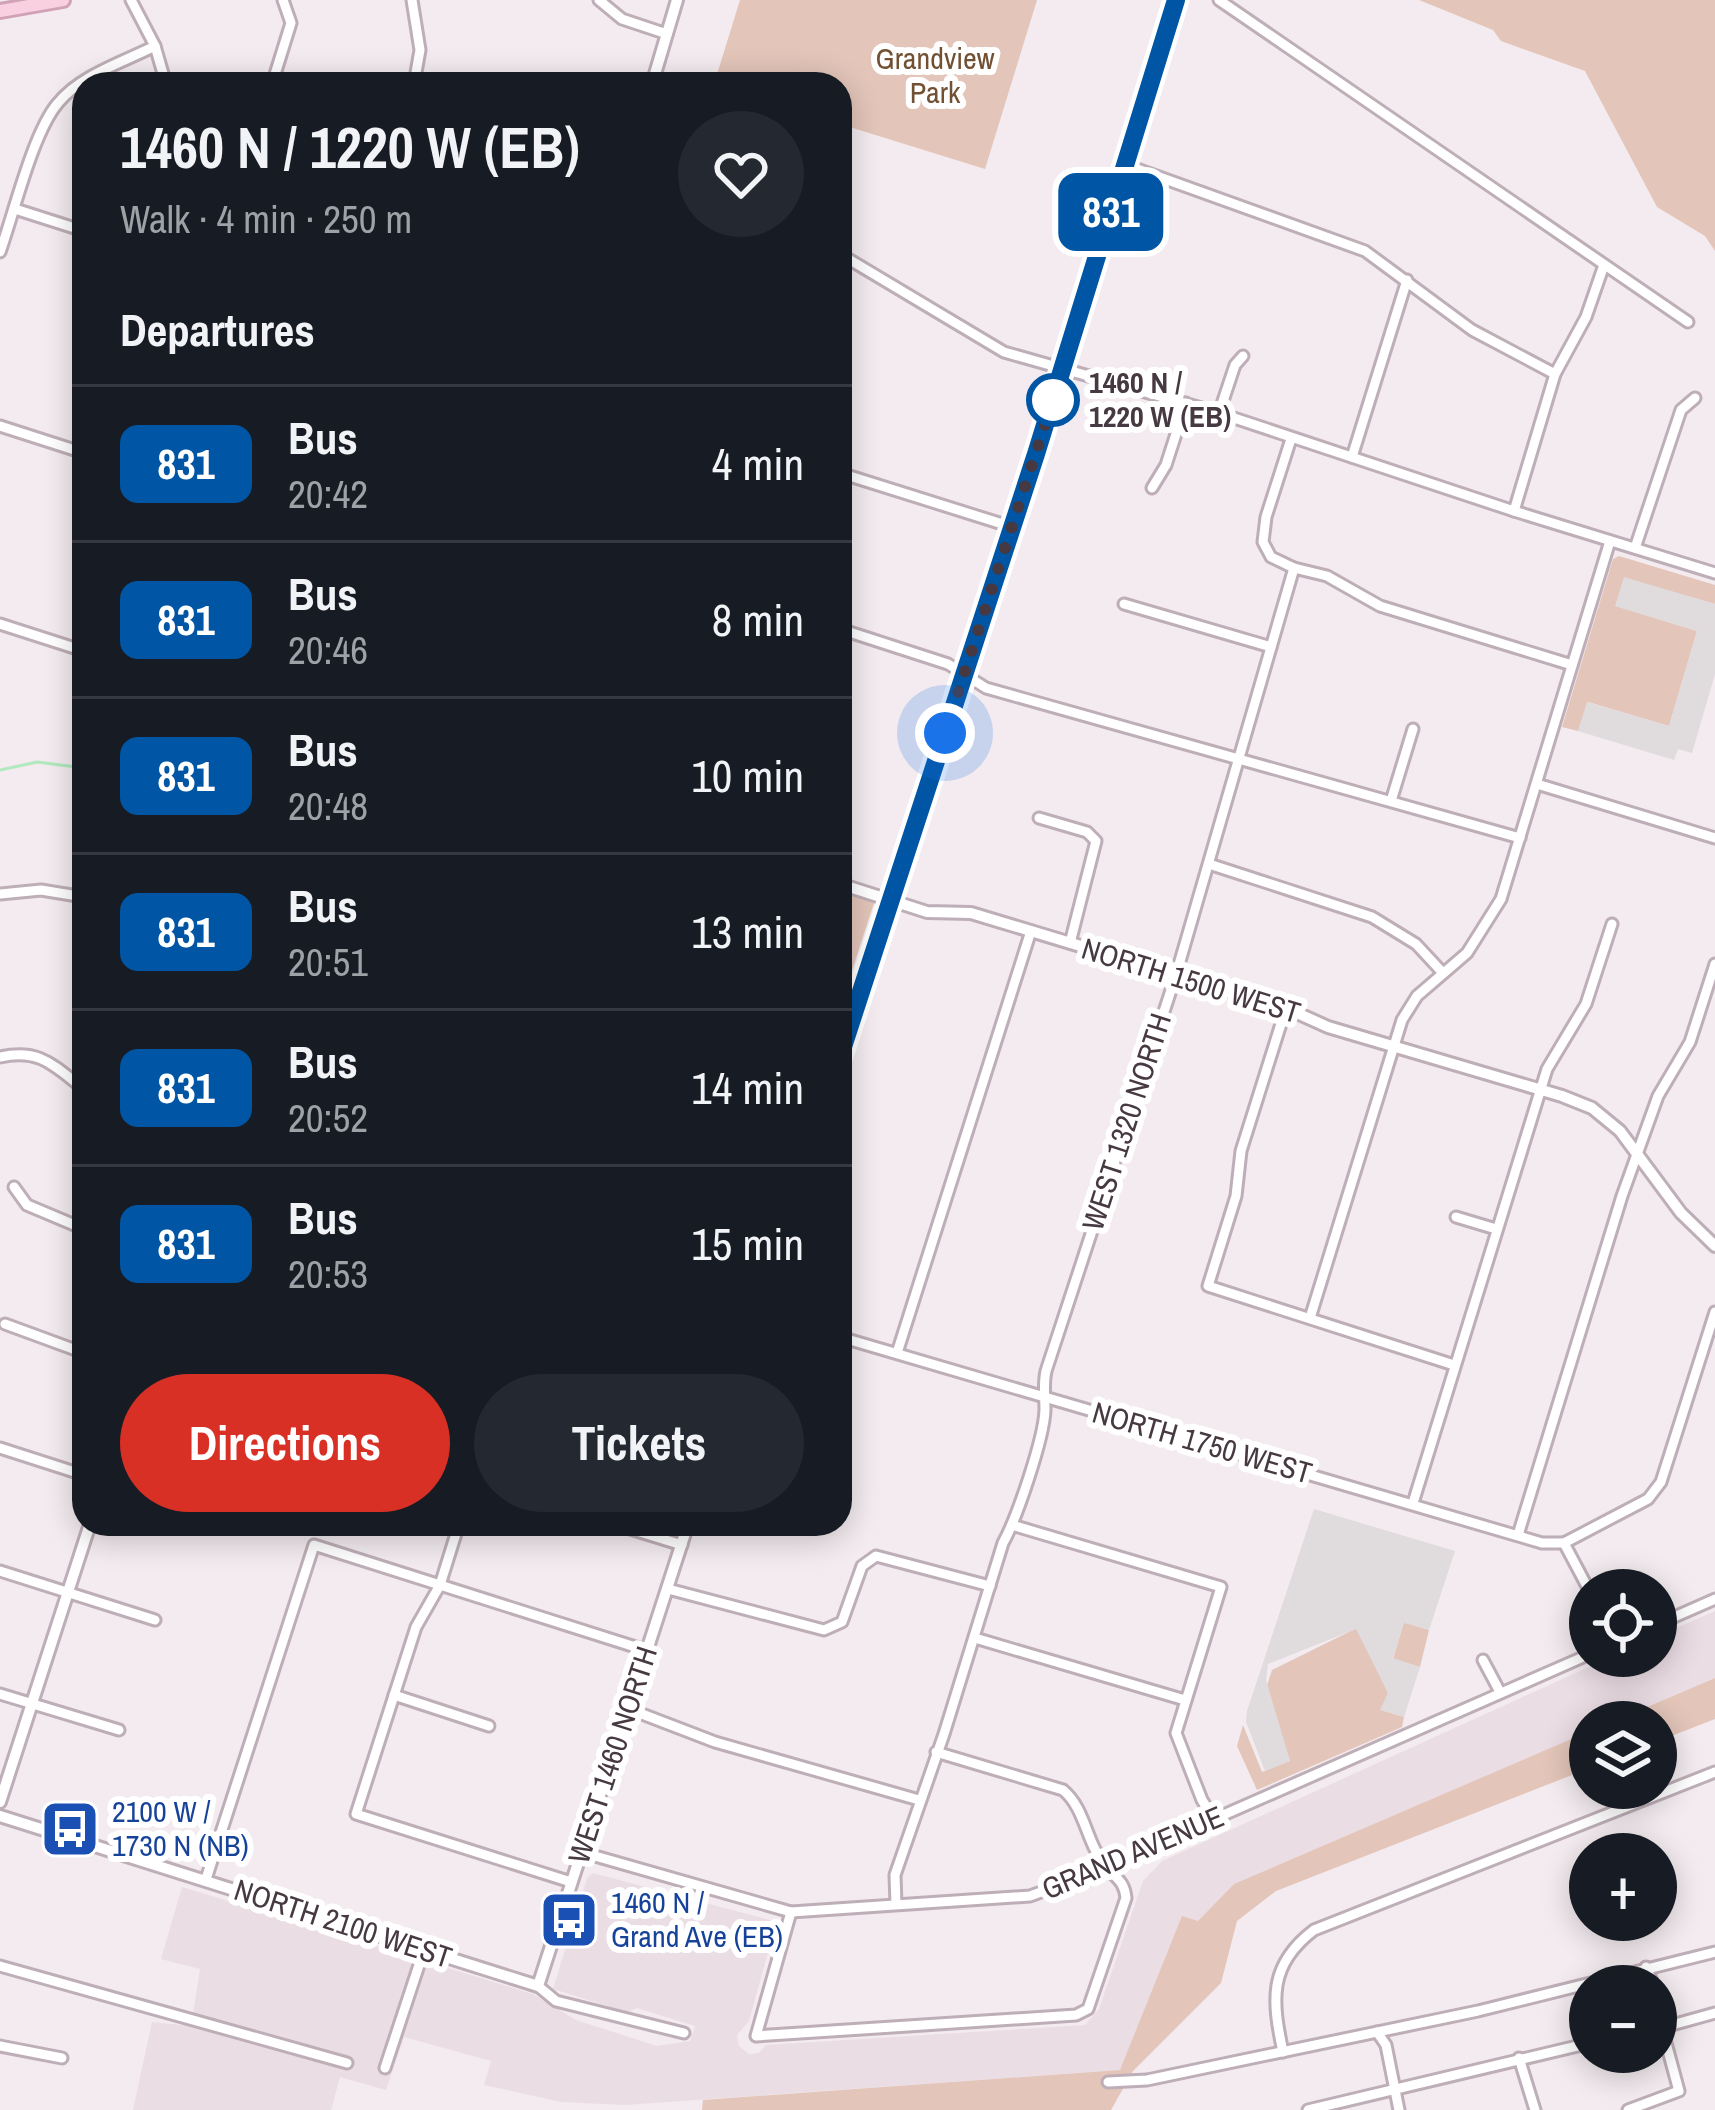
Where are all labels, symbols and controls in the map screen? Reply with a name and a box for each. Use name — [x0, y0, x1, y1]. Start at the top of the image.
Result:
park label: Grandview Park — [876, 38, 995, 112]
text: 1460 N / 1220 W (EB) — [120, 109, 580, 186]
button: heart — [678, 111, 804, 237]
line badge: 831 — [1042, 173, 1180, 251]
text: 831 — [1082, 184, 1140, 240]
text: Walk · 4 min · 250 m — [120, 193, 412, 245]
text: Departures — [120, 299, 315, 360]
place label: 1460 N / 1220 W (EB) — [1089, 362, 1231, 436]
marker: 1460 N / 1220 W (EB) — [1028, 375, 1078, 425]
text: Bus — [288, 407, 358, 468]
text: 4 min — [712, 433, 804, 494]
text: 831 — [157, 436, 215, 492]
text: 20:42 — [288, 468, 368, 520]
text: Bus — [288, 563, 358, 624]
text: 8 min — [712, 589, 804, 650]
text: 831 — [157, 592, 215, 648]
text: 20:46 — [288, 624, 368, 676]
your location — [915, 703, 975, 763]
text: Bus — [288, 719, 358, 780]
text: 10 min — [691, 745, 804, 806]
text: 831 — [157, 748, 215, 804]
text: 20:48 — [288, 780, 368, 832]
text: Bus — [288, 875, 358, 936]
text: 13 min — [691, 901, 804, 962]
text: 831 — [157, 904, 215, 960]
street label: NORTH 1500 WEST — [1077, 928, 1305, 1032]
text: 20:51 — [288, 936, 368, 988]
street label: WEST 1320 NORTH — [1072, 1008, 1180, 1235]
text: Bus — [288, 1031, 358, 1092]
text: 14 min — [691, 1057, 804, 1118]
text: 831 — [157, 1060, 215, 1116]
text: 20:52 — [288, 1092, 368, 1144]
text: Bus — [288, 1187, 358, 1248]
text: 15 min — [691, 1213, 804, 1274]
text: 831 — [157, 1216, 215, 1272]
text: 20:53 — [288, 1248, 368, 1300]
button: Directions — [120, 1374, 450, 1512]
button: Tickets — [474, 1374, 804, 1512]
street label: NORTH 1750 WEST — [1088, 1392, 1317, 1492]
map controls — [1569, 1569, 1677, 2073]
button: locate — [1569, 1569, 1677, 1677]
street label: WEST 1460 NORTH — [558, 1641, 666, 1868]
button: layers — [1569, 1701, 1677, 1809]
place label: 2100 W / 1730 N (NB) — [112, 1791, 249, 1865]
street label: GRAND AVENUE — [1036, 1796, 1230, 1908]
bus stop icon: 2100 W / 1730 N (NB) — [39, 1798, 101, 1860]
button: + — [1569, 1833, 1677, 1941]
street label: NORTH 2100 WEST — [229, 1869, 457, 1977]
place label: 1460 N / Grand Ave (EB) — [611, 1882, 783, 1956]
bus stop icon: 1460 N / Grand Ave (EB) — [538, 1889, 600, 1951]
button: − — [1569, 1965, 1677, 2073]

